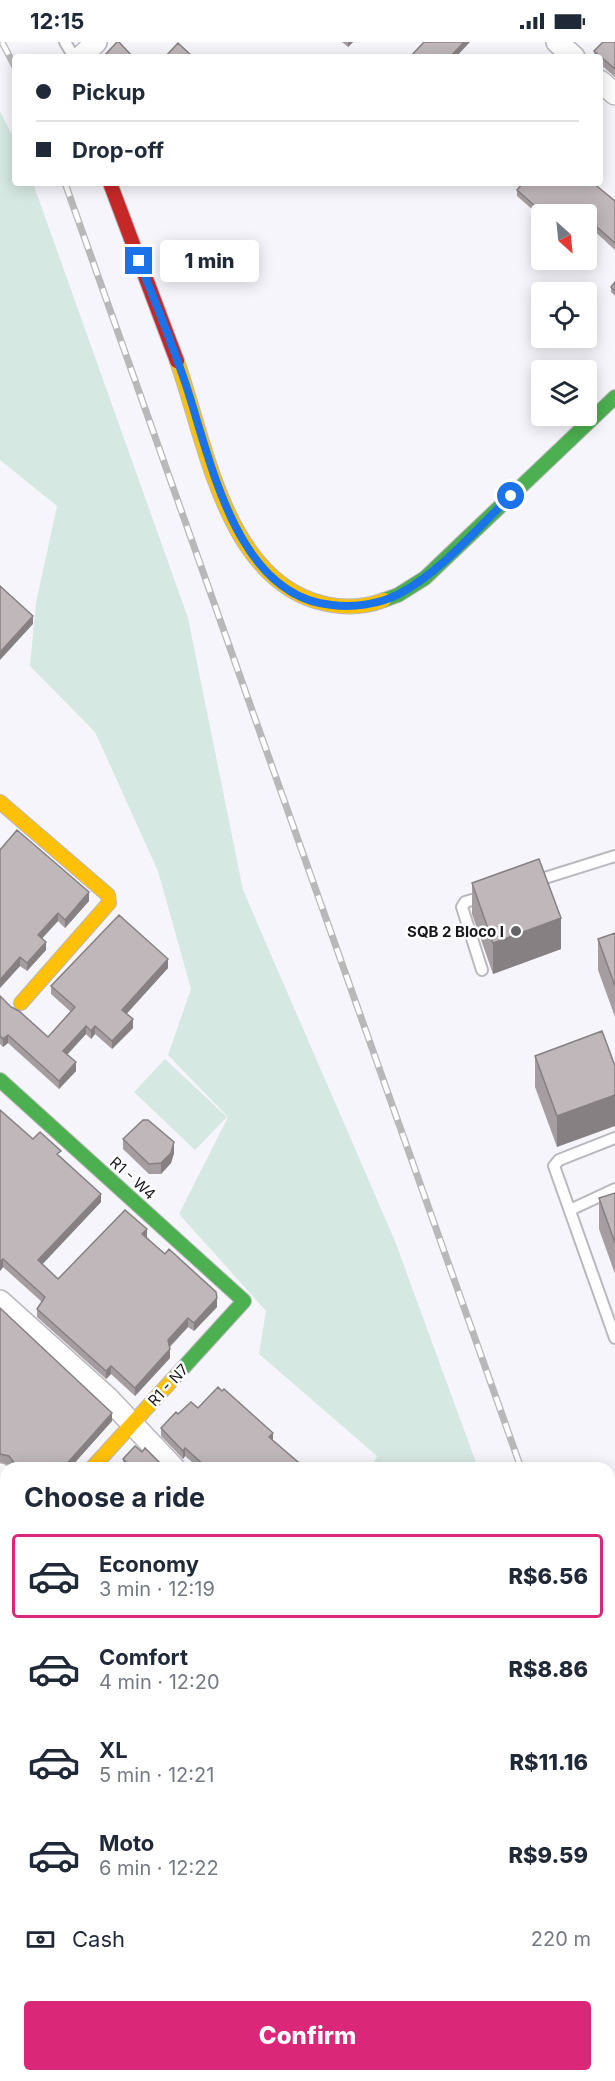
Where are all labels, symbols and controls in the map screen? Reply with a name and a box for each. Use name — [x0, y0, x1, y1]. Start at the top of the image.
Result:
text: 12:15 — [30, 8, 84, 34]
text: Pickup — [72, 79, 146, 105]
text: Drop-off — [72, 137, 164, 163]
north arrow — [531, 204, 597, 270]
map controls — [531, 204, 597, 426]
callout: 1 min — [160, 240, 259, 282]
route end — [125, 247, 152, 274]
text: 1 min — [184, 249, 235, 273]
button: locate — [531, 282, 597, 348]
button: layers — [531, 360, 597, 426]
route start — [497, 482, 524, 509]
place label: SQB 2 Bloco I — [407, 922, 504, 941]
marker: SQB 2 Bloco I — [509, 924, 523, 938]
street label: R1 - W4 — [106, 1153, 160, 1203]
street label: R1 - N7 — [144, 1360, 192, 1410]
text: Choose a ride — [24, 1481, 205, 1514]
icon: car — [27, 1549, 81, 1603]
text: Economy — [99, 1551, 199, 1577]
text: R$6.56 — [508, 1563, 588, 1589]
text: 3 min · 12:19 — [99, 1577, 215, 1601]
icon: car — [27, 1642, 81, 1696]
text: Comfort — [99, 1644, 188, 1670]
text: R$8.86 — [508, 1656, 588, 1682]
text: 4 min · 12:20 — [99, 1670, 220, 1694]
icon: car — [27, 1735, 81, 1789]
text: XL — [99, 1737, 128, 1763]
text: R$11.16 — [509, 1749, 588, 1775]
text: 5 min · 12:21 — [99, 1763, 214, 1787]
icon: car — [27, 1828, 81, 1882]
text: Moto — [99, 1830, 154, 1856]
text: R$9.59 — [508, 1842, 588, 1868]
text: 6 min · 12:22 — [99, 1856, 219, 1880]
icon: cash — [24, 1923, 57, 1956]
text: Cash — [72, 1926, 125, 1952]
text: 220 m — [531, 1927, 591, 1951]
button: Confirm — [24, 2001, 591, 2070]

